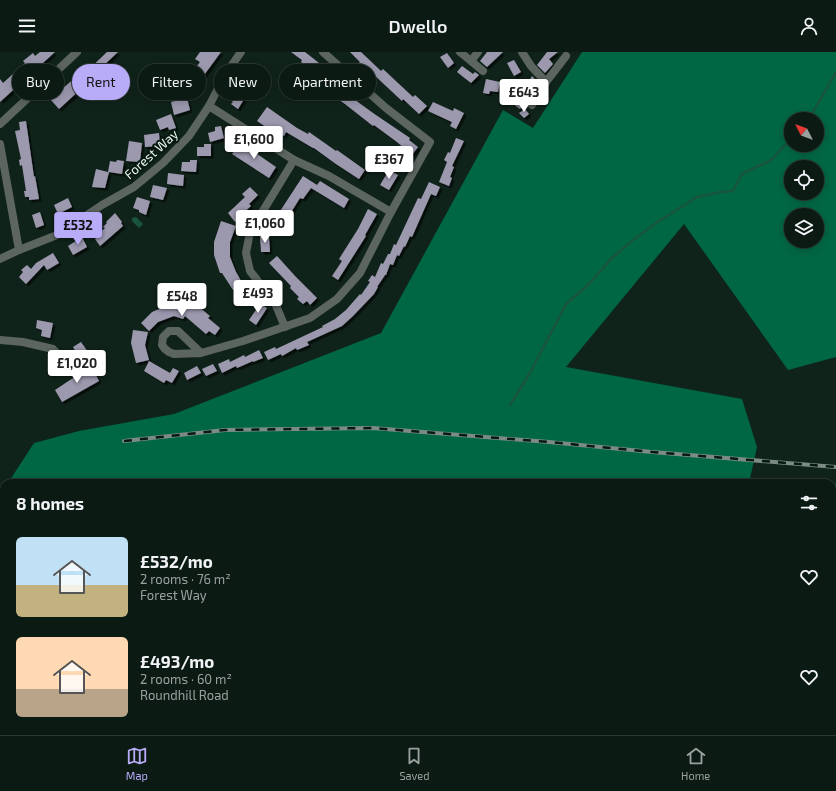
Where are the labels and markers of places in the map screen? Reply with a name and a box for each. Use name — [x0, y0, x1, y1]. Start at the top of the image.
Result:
pin: £643 — [500, 79, 548, 113]
pin: £1,600 — [221, 126, 287, 160]
pin: £367 — [365, 146, 413, 180]
pin: £1,060 — [232, 210, 298, 244]
pin: £532 — [54, 212, 102, 246]
pin: £493 — [234, 280, 282, 314]
pin: £548 — [158, 283, 206, 317]
pin: £1,020 — [44, 350, 110, 384]

